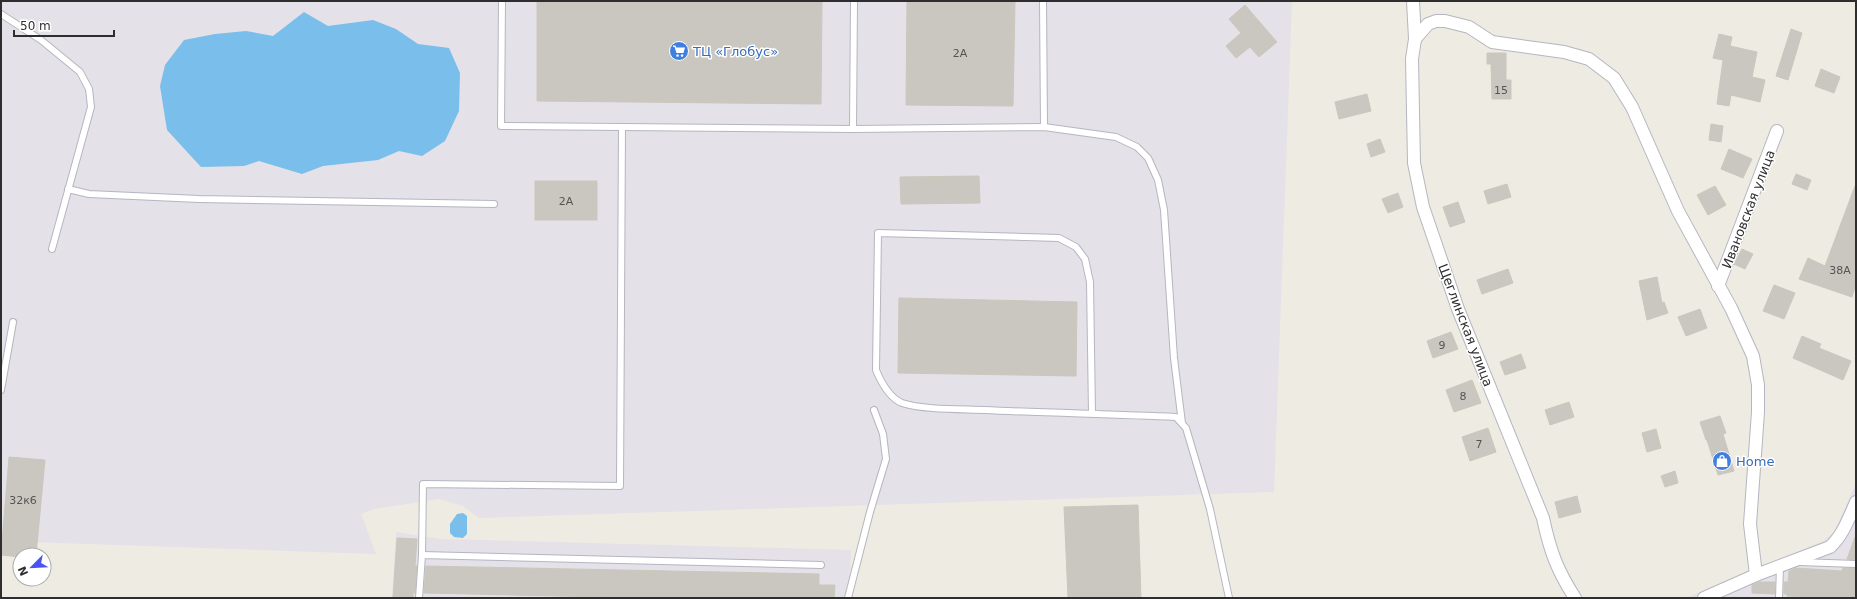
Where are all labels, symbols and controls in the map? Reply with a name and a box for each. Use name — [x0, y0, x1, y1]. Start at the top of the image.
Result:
scale bar — [14, 12, 114, 38]
text: 50 m — [20, 19, 51, 33]
supermarket icon: ТЦ «Глобус» — [668, 40, 690, 62]
place label: ТЦ «Глобус» — [692, 44, 778, 59]
house number: 2А — [953, 47, 968, 60]
house number: 15 — [1494, 84, 1508, 97]
street label: Ивановская улица — [1719, 148, 1778, 271]
house number: 2А — [559, 195, 574, 208]
street label: Щеглинская улица — [1435, 262, 1496, 389]
house number: 38А — [1829, 264, 1851, 277]
house number: 9 — [1439, 339, 1446, 352]
house number: 8 — [1460, 390, 1467, 403]
house number: 7 — [1476, 438, 1483, 451]
shop icon: Home — [1711, 450, 1733, 472]
place label: Home — [1736, 454, 1774, 469]
house number: 32к6 — [9, 494, 37, 507]
north arrow — [12, 547, 52, 587]
text: N — [16, 564, 31, 578]

